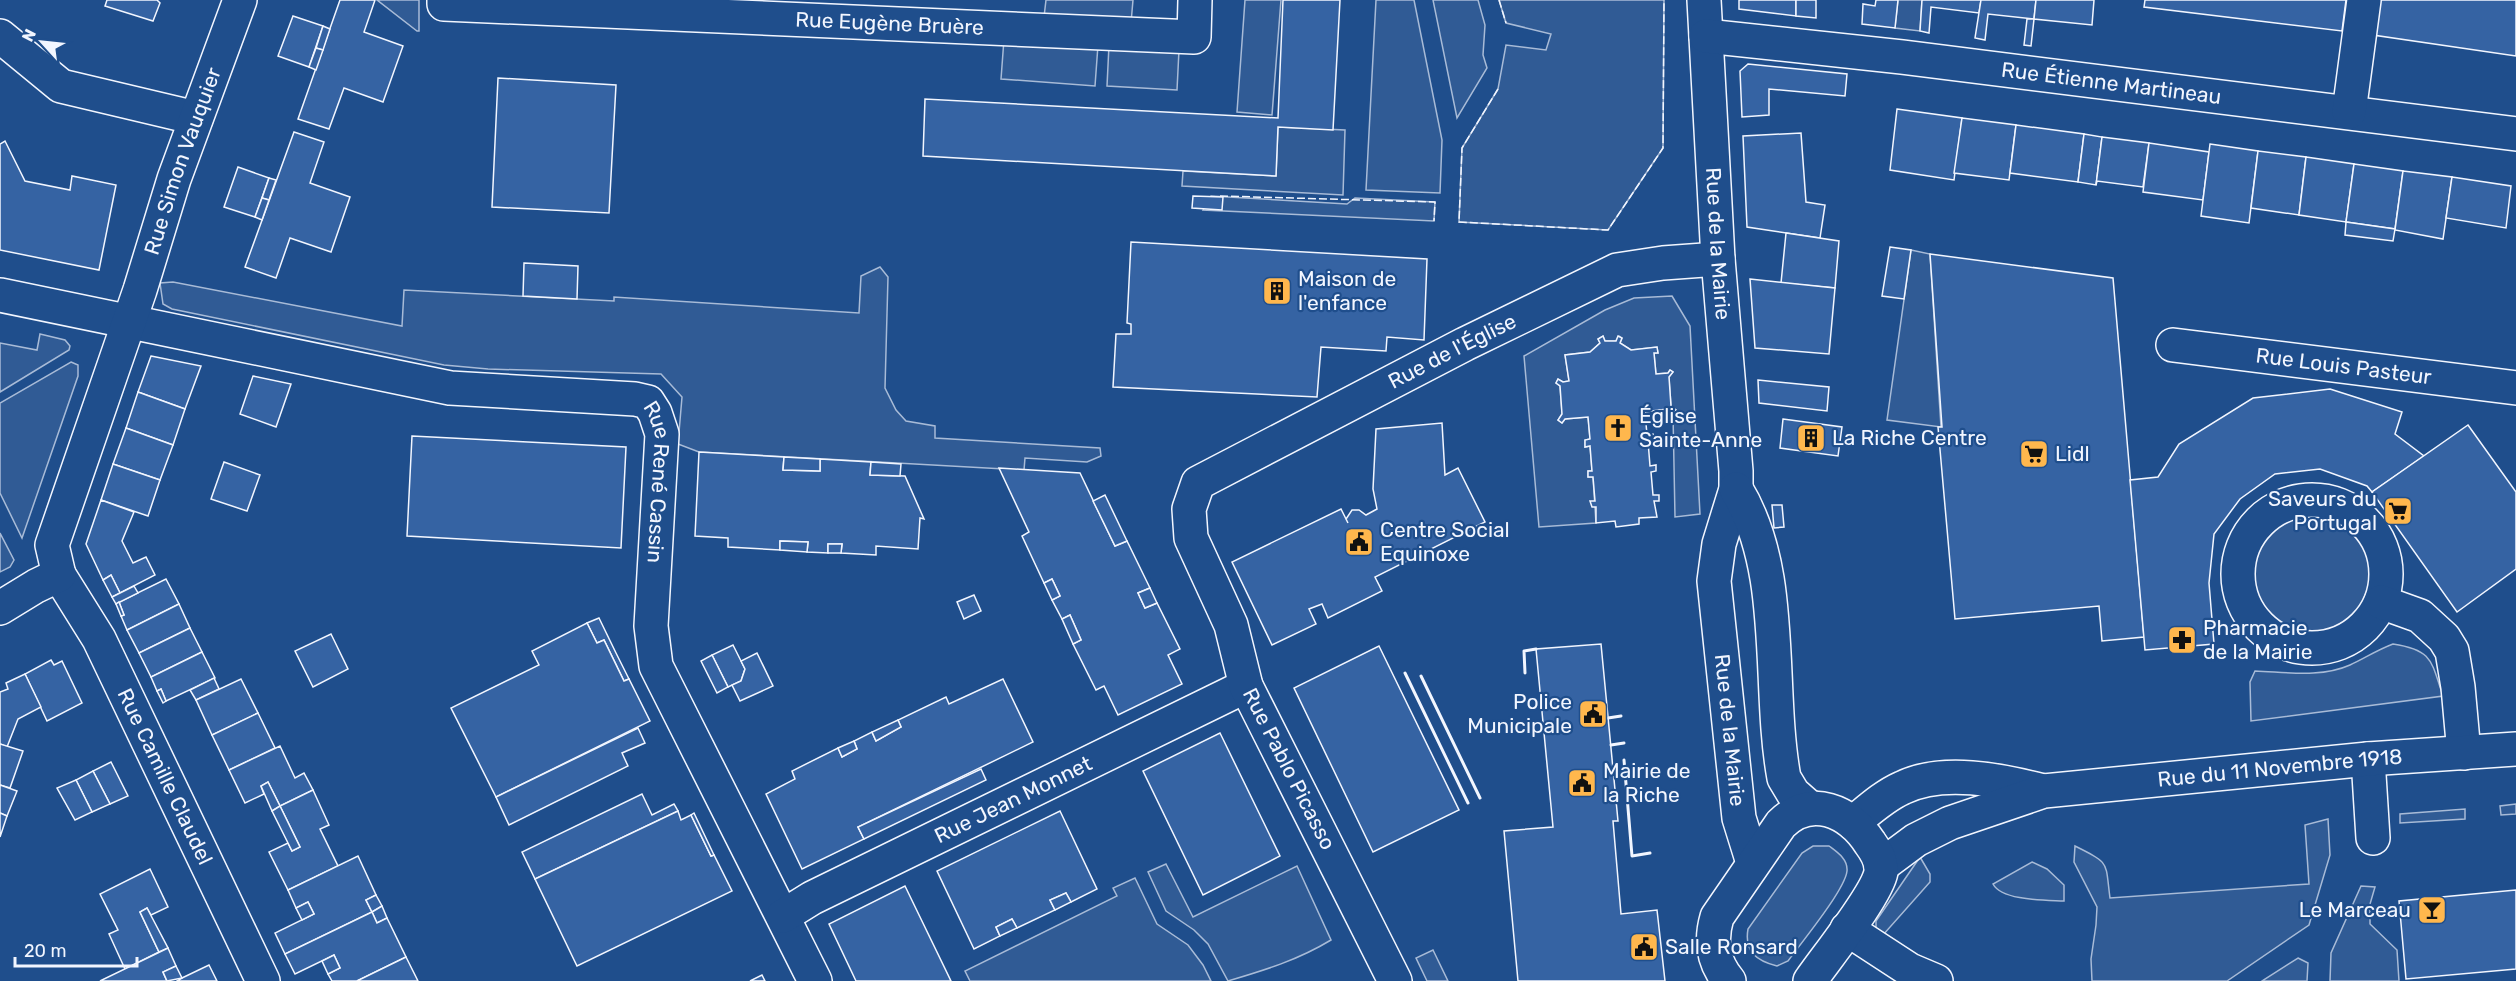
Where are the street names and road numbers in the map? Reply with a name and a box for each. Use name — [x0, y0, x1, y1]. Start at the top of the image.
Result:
street label: Rue Eugène Bruère — [795, 6, 984, 40]
street label: Rue Étienne Martineau — [2000, 57, 2223, 109]
street label: Rue Simon Vauquier — [139, 64, 226, 258]
street label: Rue de la Mairie — [1701, 167, 1736, 321]
street label: Rue de l'Église — [1384, 308, 1520, 394]
street label: Rue Louis Pasteur — [2254, 342, 2433, 389]
street label: Rue René Cassin — [639, 396, 676, 564]
street label: Rue de la Mairie — [1710, 653, 1751, 807]
street label: Rue Camille Claudel — [112, 684, 218, 869]
street label: Rue Pablo Picasso — [1238, 684, 1341, 854]
street label: Rue du 11 Novembre 1918 — [2156, 744, 2403, 792]
street label: Rue Jean Monnet — [930, 750, 1096, 848]

